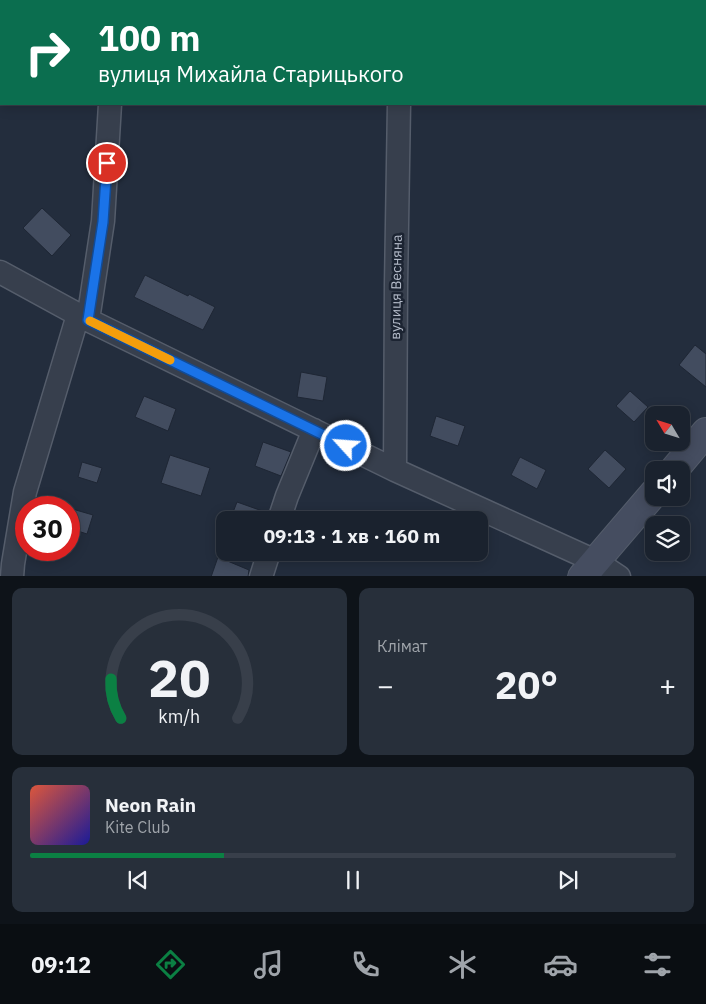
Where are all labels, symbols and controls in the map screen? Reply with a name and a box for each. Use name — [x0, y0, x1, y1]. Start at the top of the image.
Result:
text: 100 m — [98, 15, 201, 61]
icon: right — [15, 20, 80, 85]
text: вулиця Михайла Старицького — [98, 59, 404, 88]
pin — [86, 142, 128, 184]
icon: arrive — [93, 149, 121, 177]
street label: вулиця Весняна — [386, 234, 406, 340]
north arrow — [645, 406, 690, 451]
map controls — [645, 406, 690, 561]
position arrow — [319, 419, 371, 471]
button: sound — [645, 461, 690, 506]
speed limit sign: 30 — [15, 496, 80, 561]
button: layers — [645, 516, 690, 561]
text: 09:13 · 1 хв · 160 m — [264, 524, 440, 548]
text: Клімат — [377, 636, 428, 656]
text: 20 — [148, 644, 211, 711]
text: 20° — [495, 660, 558, 709]
text: − — [377, 667, 394, 704]
text: + — [659, 667, 676, 704]
text: km/h — [159, 705, 201, 728]
text: Neon Rain — [105, 793, 196, 817]
text: Kite Club — [105, 817, 170, 837]
icon: previous — [124, 866, 152, 894]
icon: pause — [339, 866, 367, 894]
icon: next — [554, 866, 582, 894]
icon: directions — [153, 947, 188, 982]
icon: music — [251, 947, 286, 982]
icon: phone — [348, 947, 383, 982]
icon: climate — [445, 947, 480, 982]
icon: car — [543, 947, 578, 982]
icon: filters — [640, 947, 675, 982]
text: 09:12 — [31, 950, 91, 979]

